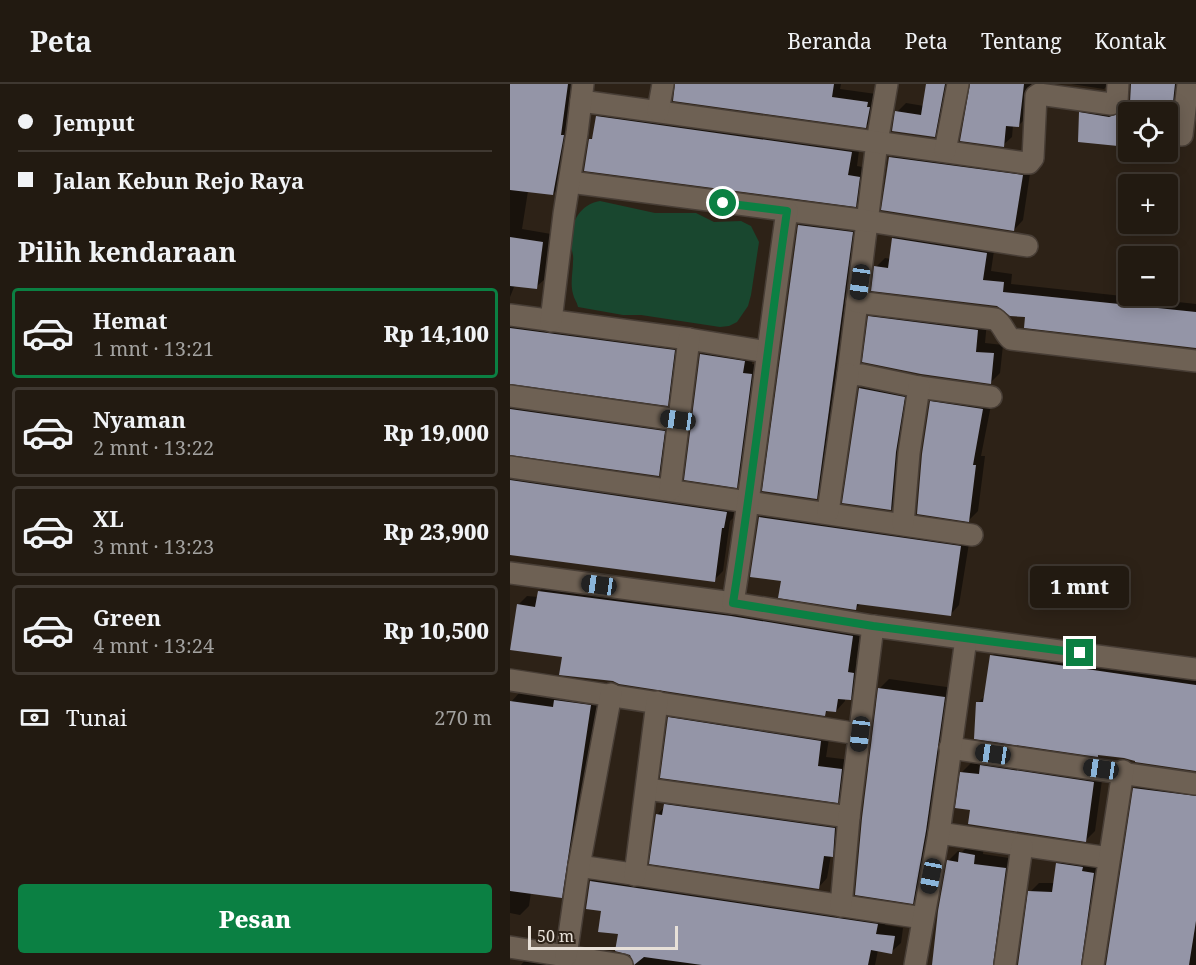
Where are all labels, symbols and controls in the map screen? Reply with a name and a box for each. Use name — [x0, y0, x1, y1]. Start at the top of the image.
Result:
text: Peta — [30, 22, 92, 60]
text: Beranda — [787, 27, 872, 55]
text: Peta — [905, 27, 948, 55]
text: Tentang — [981, 27, 1062, 55]
text: Kontak — [1095, 27, 1166, 55]
map controls — [1118, 102, 1178, 306]
button: locate — [1118, 102, 1178, 162]
text: Jemput — [54, 107, 135, 137]
text: Jalan Kebun Rejo Raya — [54, 165, 304, 195]
button: + — [1118, 174, 1178, 234]
route start — [709, 189, 736, 216]
text: Pilih kendaraan — [18, 233, 237, 270]
button: − — [1118, 246, 1178, 306]
car — [849, 263, 871, 301]
text: Hemat — [93, 305, 167, 335]
icon: car — [21, 306, 75, 360]
text: Rp 14,100 — [383, 318, 489, 348]
text: 1 mnt · 13:21 — [93, 335, 214, 362]
text: Nyaman — [93, 404, 186, 434]
icon: car — [21, 405, 75, 459]
car — [659, 409, 697, 431]
text: Rp 19,000 — [383, 417, 489, 447]
text: 2 mnt · 13:22 — [93, 434, 214, 461]
text: XL — [93, 503, 124, 533]
icon: car — [21, 504, 75, 558]
text: Rp 23,900 — [383, 516, 489, 546]
text: 3 mnt · 13:23 — [93, 533, 214, 560]
callout: 1 mnt — [1030, 566, 1130, 608]
text: 1 mnt — [1050, 573, 1109, 600]
car — [580, 574, 618, 596]
text: Green — [93, 602, 161, 632]
icon: car — [21, 603, 75, 657]
text: Rp 10,500 — [383, 615, 489, 645]
text: 4 mnt · 13:24 — [93, 632, 214, 659]
route end — [1066, 639, 1093, 666]
icon: cash — [18, 701, 51, 734]
text: Tunai — [66, 702, 127, 732]
text: 270 m — [434, 704, 492, 731]
car — [849, 715, 871, 753]
car — [974, 743, 1012, 765]
car — [1082, 758, 1120, 780]
car — [919, 857, 943, 895]
button: Pesan — [18, 884, 492, 953]
scale bar — [528, 923, 678, 950]
text: 50 m — [537, 925, 574, 947]

